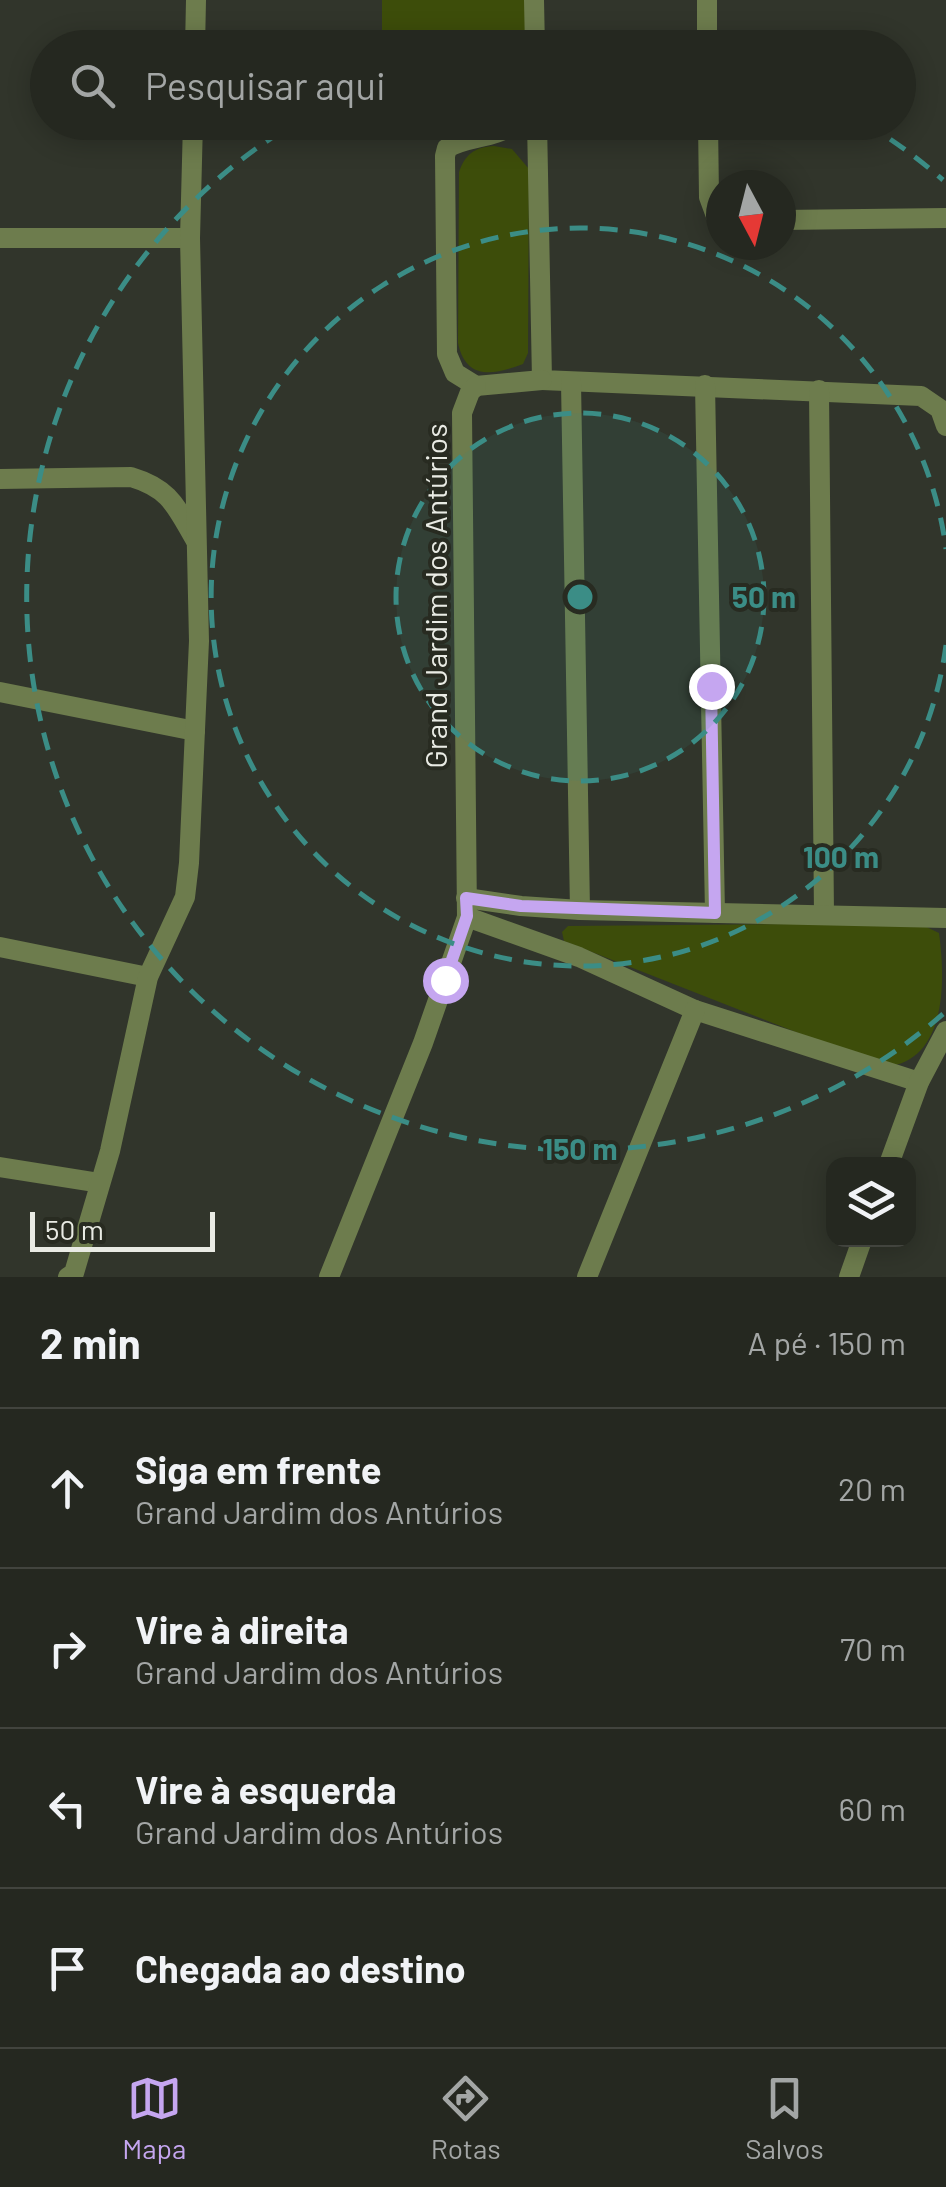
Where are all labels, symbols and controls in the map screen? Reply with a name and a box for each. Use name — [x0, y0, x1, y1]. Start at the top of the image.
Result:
search box — [30, 30, 916, 140]
icon: search — [65, 58, 120, 113]
text: Pesquisar aqui — [145, 62, 386, 108]
north arrow — [706, 170, 796, 260]
street label: Grand Jardim dos Antúrios — [417, 423, 453, 769]
text: 50 m — [732, 578, 796, 614]
centre of rings — [562, 579, 598, 615]
route end — [689, 664, 735, 710]
text: 100 m — [803, 838, 879, 874]
route start — [423, 958, 469, 1004]
text: 150 m — [543, 1130, 617, 1166]
map controls — [826, 1157, 916, 1247]
button: layers — [826, 1157, 916, 1247]
scale bar — [30, 1207, 215, 1252]
text: 50 m — [45, 1212, 104, 1246]
text: 2 min — [40, 1317, 141, 1367]
text: A pé · 150 m — [748, 1323, 906, 1361]
text: Siga em frente — [135, 1446, 381, 1492]
icon: ahead — [40, 1461, 95, 1516]
text: 20 m — [838, 1469, 906, 1507]
text: Grand Jardim dos Antúrios — [135, 1492, 503, 1530]
text: Vire à direita — [135, 1606, 349, 1652]
icon: right — [40, 1621, 95, 1676]
text: 70 m — [840, 1629, 906, 1667]
text: Grand Jardim dos Antúrios — [135, 1652, 503, 1690]
text: Vire à esquerda — [135, 1766, 397, 1812]
icon: left — [40, 1781, 95, 1836]
text: 60 m — [839, 1789, 906, 1827]
text: Grand Jardim dos Antúrios — [135, 1812, 503, 1850]
icon: arrive — [40, 1941, 95, 1996]
text: Chegada ao destino — [135, 1945, 466, 1991]
tab: Mapa — [122, 2071, 186, 2165]
tab: Rotas — [431, 2071, 501, 2165]
tab: Salvos — [745, 2071, 824, 2165]

